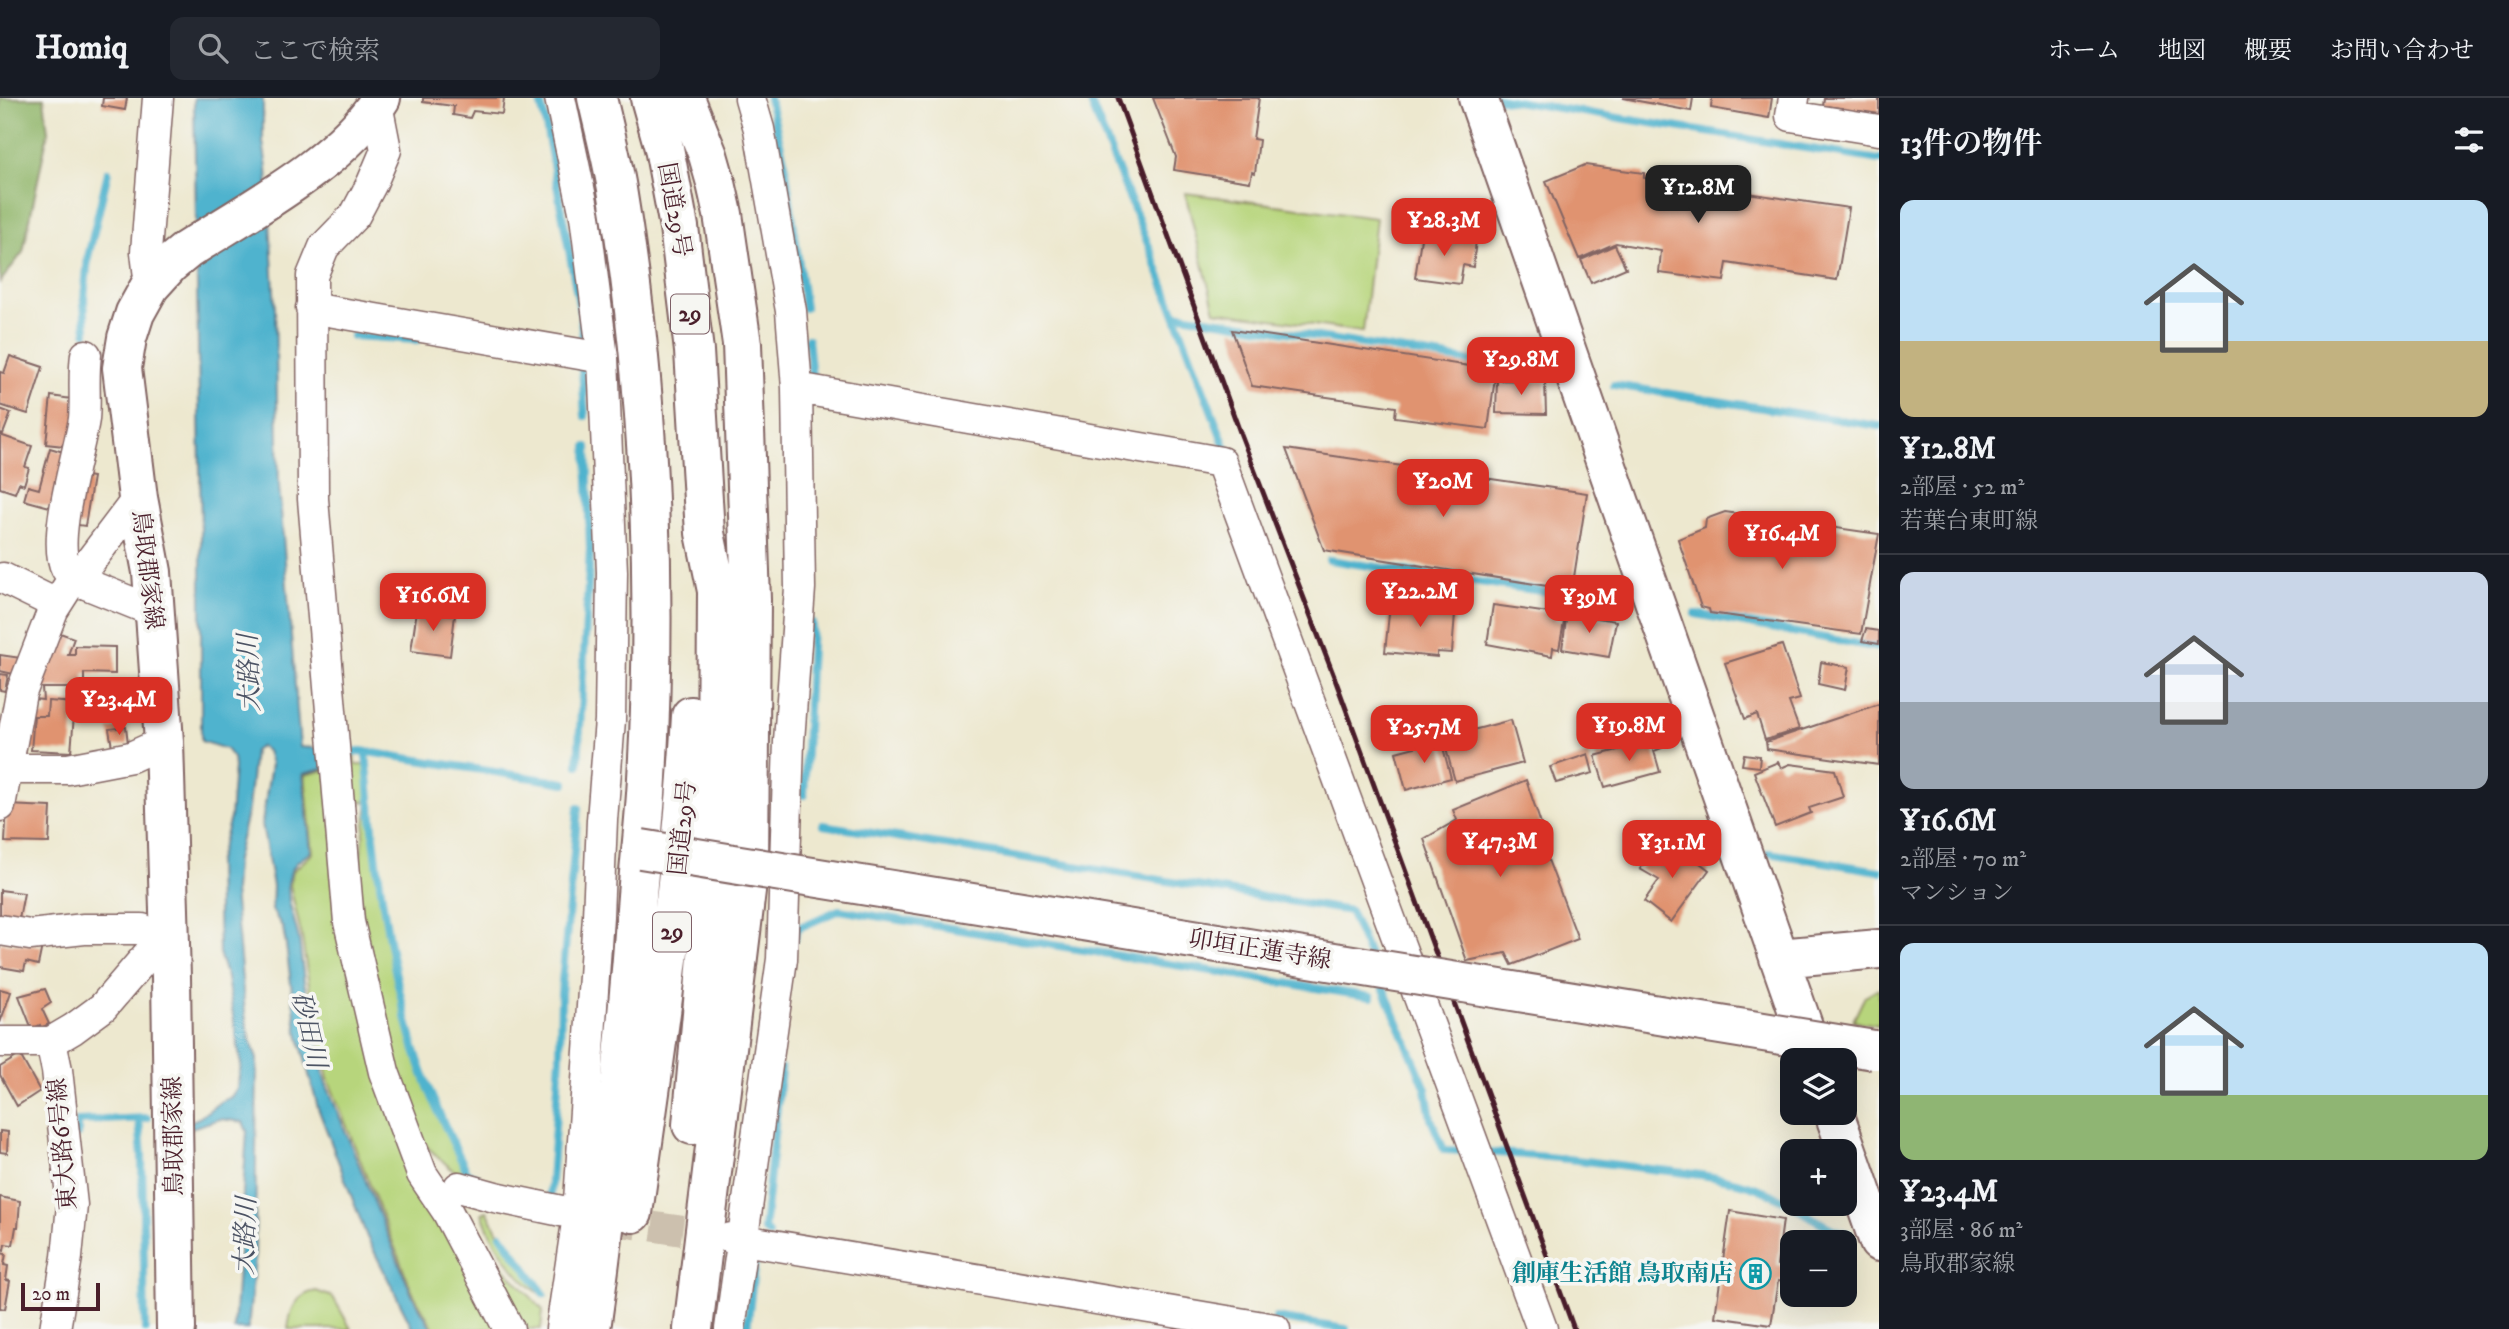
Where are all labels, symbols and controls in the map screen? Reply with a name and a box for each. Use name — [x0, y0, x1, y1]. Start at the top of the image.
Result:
search box — [170, 17, 660, 80]
text: Homiq — [35, 28, 128, 69]
icon: search — [194, 29, 232, 67]
text: ここで検索 — [250, 35, 380, 68]
text: ホーム — [2048, 36, 2120, 66]
text: 地図 — [2158, 36, 2206, 66]
text: 概要 — [2244, 36, 2292, 66]
text: お問い合わせ — [2330, 36, 2474, 66]
icon: filters — [2450, 121, 2488, 159]
text: 13件の物件 — [1900, 126, 2042, 163]
street label: 国道29号 — [651, 160, 697, 260]
pin: ¥12.8M — [1641, 166, 1755, 225]
text: ¥12.8M — [1661, 173, 1735, 202]
pin: ¥28.3M — [1387, 198, 1501, 258]
text: ¥28.3M — [1407, 206, 1481, 235]
icon: home — [2131, 245, 2257, 371]
road number: 29 — [671, 294, 709, 334]
pin: ¥29.8M — [1464, 338, 1578, 397]
text: ¥29.8M — [1483, 345, 1559, 374]
text: ¥12.8M — [1900, 431, 1996, 468]
pin: ¥20M — [1402, 460, 1484, 519]
text: ¥20M — [1413, 467, 1473, 496]
text: 2部屋 · 52 m² — [1900, 473, 2024, 502]
text: 若葉台東町線 — [1900, 507, 2038, 536]
street label: 鳥取郡家線 — [125, 509, 169, 631]
pin: ¥16.4M — [1725, 512, 1839, 571]
text: ¥16.4M — [1744, 519, 1820, 548]
pin: ¥22.2M — [1363, 570, 1477, 629]
pin: ¥16.6M — [376, 574, 490, 633]
pin: ¥39M — [1548, 575, 1630, 635]
text: ¥22.2M — [1382, 577, 1458, 606]
text: ¥16.6M — [396, 581, 470, 610]
text: ¥39M — [1561, 583, 1617, 612]
icon: home — [2131, 617, 2257, 743]
water label: 大路川 — [232, 630, 268, 713]
pin: ¥23.4M — [62, 678, 176, 737]
text: ¥23.4M — [81, 685, 157, 714]
pin: ¥19.8M — [1572, 704, 1686, 763]
pin: ¥25.7M — [1367, 706, 1481, 765]
text: ¥19.8M — [1592, 711, 1666, 740]
text: ¥25.7M — [1387, 713, 1461, 742]
street label: 国道29号 — [663, 779, 703, 877]
text: ¥16.6M — [1900, 803, 1997, 840]
pin: ¥47.3M — [1443, 820, 1557, 879]
pin: ¥31.1M — [1615, 820, 1729, 880]
text: ¥47.3M — [1463, 827, 1537, 856]
text: ¥31.1M — [1638, 828, 1706, 857]
text: 2部屋 · 70 m² — [1900, 845, 2026, 874]
text: マンション — [1900, 879, 2014, 908]
road number: 29 — [653, 912, 691, 952]
street label: 卯垣正蓮寺線 — [1187, 924, 1333, 976]
water label: 砂田川 — [283, 988, 334, 1075]
icon: home — [2131, 988, 2257, 1114]
map controls — [1780, 1048, 1857, 1307]
button: layers — [1780, 1048, 1857, 1125]
street label: 鳥取郡家線 — [158, 1076, 190, 1196]
street label: 東大路6号線 — [42, 1077, 84, 1211]
button: + — [1780, 1139, 1857, 1216]
text: ¥23.4M — [1900, 1174, 1998, 1211]
water label: 大路川 — [228, 1193, 264, 1276]
text: 3部屋 · 86 m² — [1900, 1216, 2022, 1245]
button: − — [1780, 1230, 1857, 1307]
text: 鳥取郡家線 — [1900, 1250, 2015, 1279]
building icon: 創庫生活館 鳥取南店 — [1739, 1257, 1773, 1291]
place label: 創庫生活館 鳥取南店 — [1512, 1259, 1733, 1289]
scale bar — [21, 1280, 100, 1312]
text: 20 m — [32, 1283, 70, 1306]

